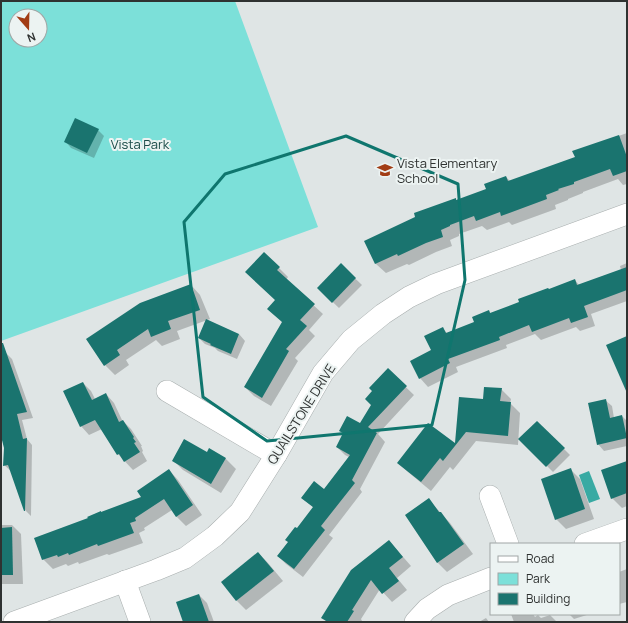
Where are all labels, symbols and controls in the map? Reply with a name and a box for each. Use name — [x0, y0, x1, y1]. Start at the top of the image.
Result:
north arrow — [8, 8, 48, 48]
text: N — [25, 29, 38, 46]
park label: Vista Park — [111, 135, 170, 153]
place label: Vista Elementary School — [397, 154, 497, 187]
school or university icon: Vista Elementary School — [376, 161, 394, 179]
street label: QUAILSTONE DRIVE — [263, 360, 339, 468]
legend — [490, 543, 620, 615]
text: Road — [526, 550, 554, 567]
text: Park — [526, 570, 551, 587]
text: Building — [526, 590, 570, 607]

